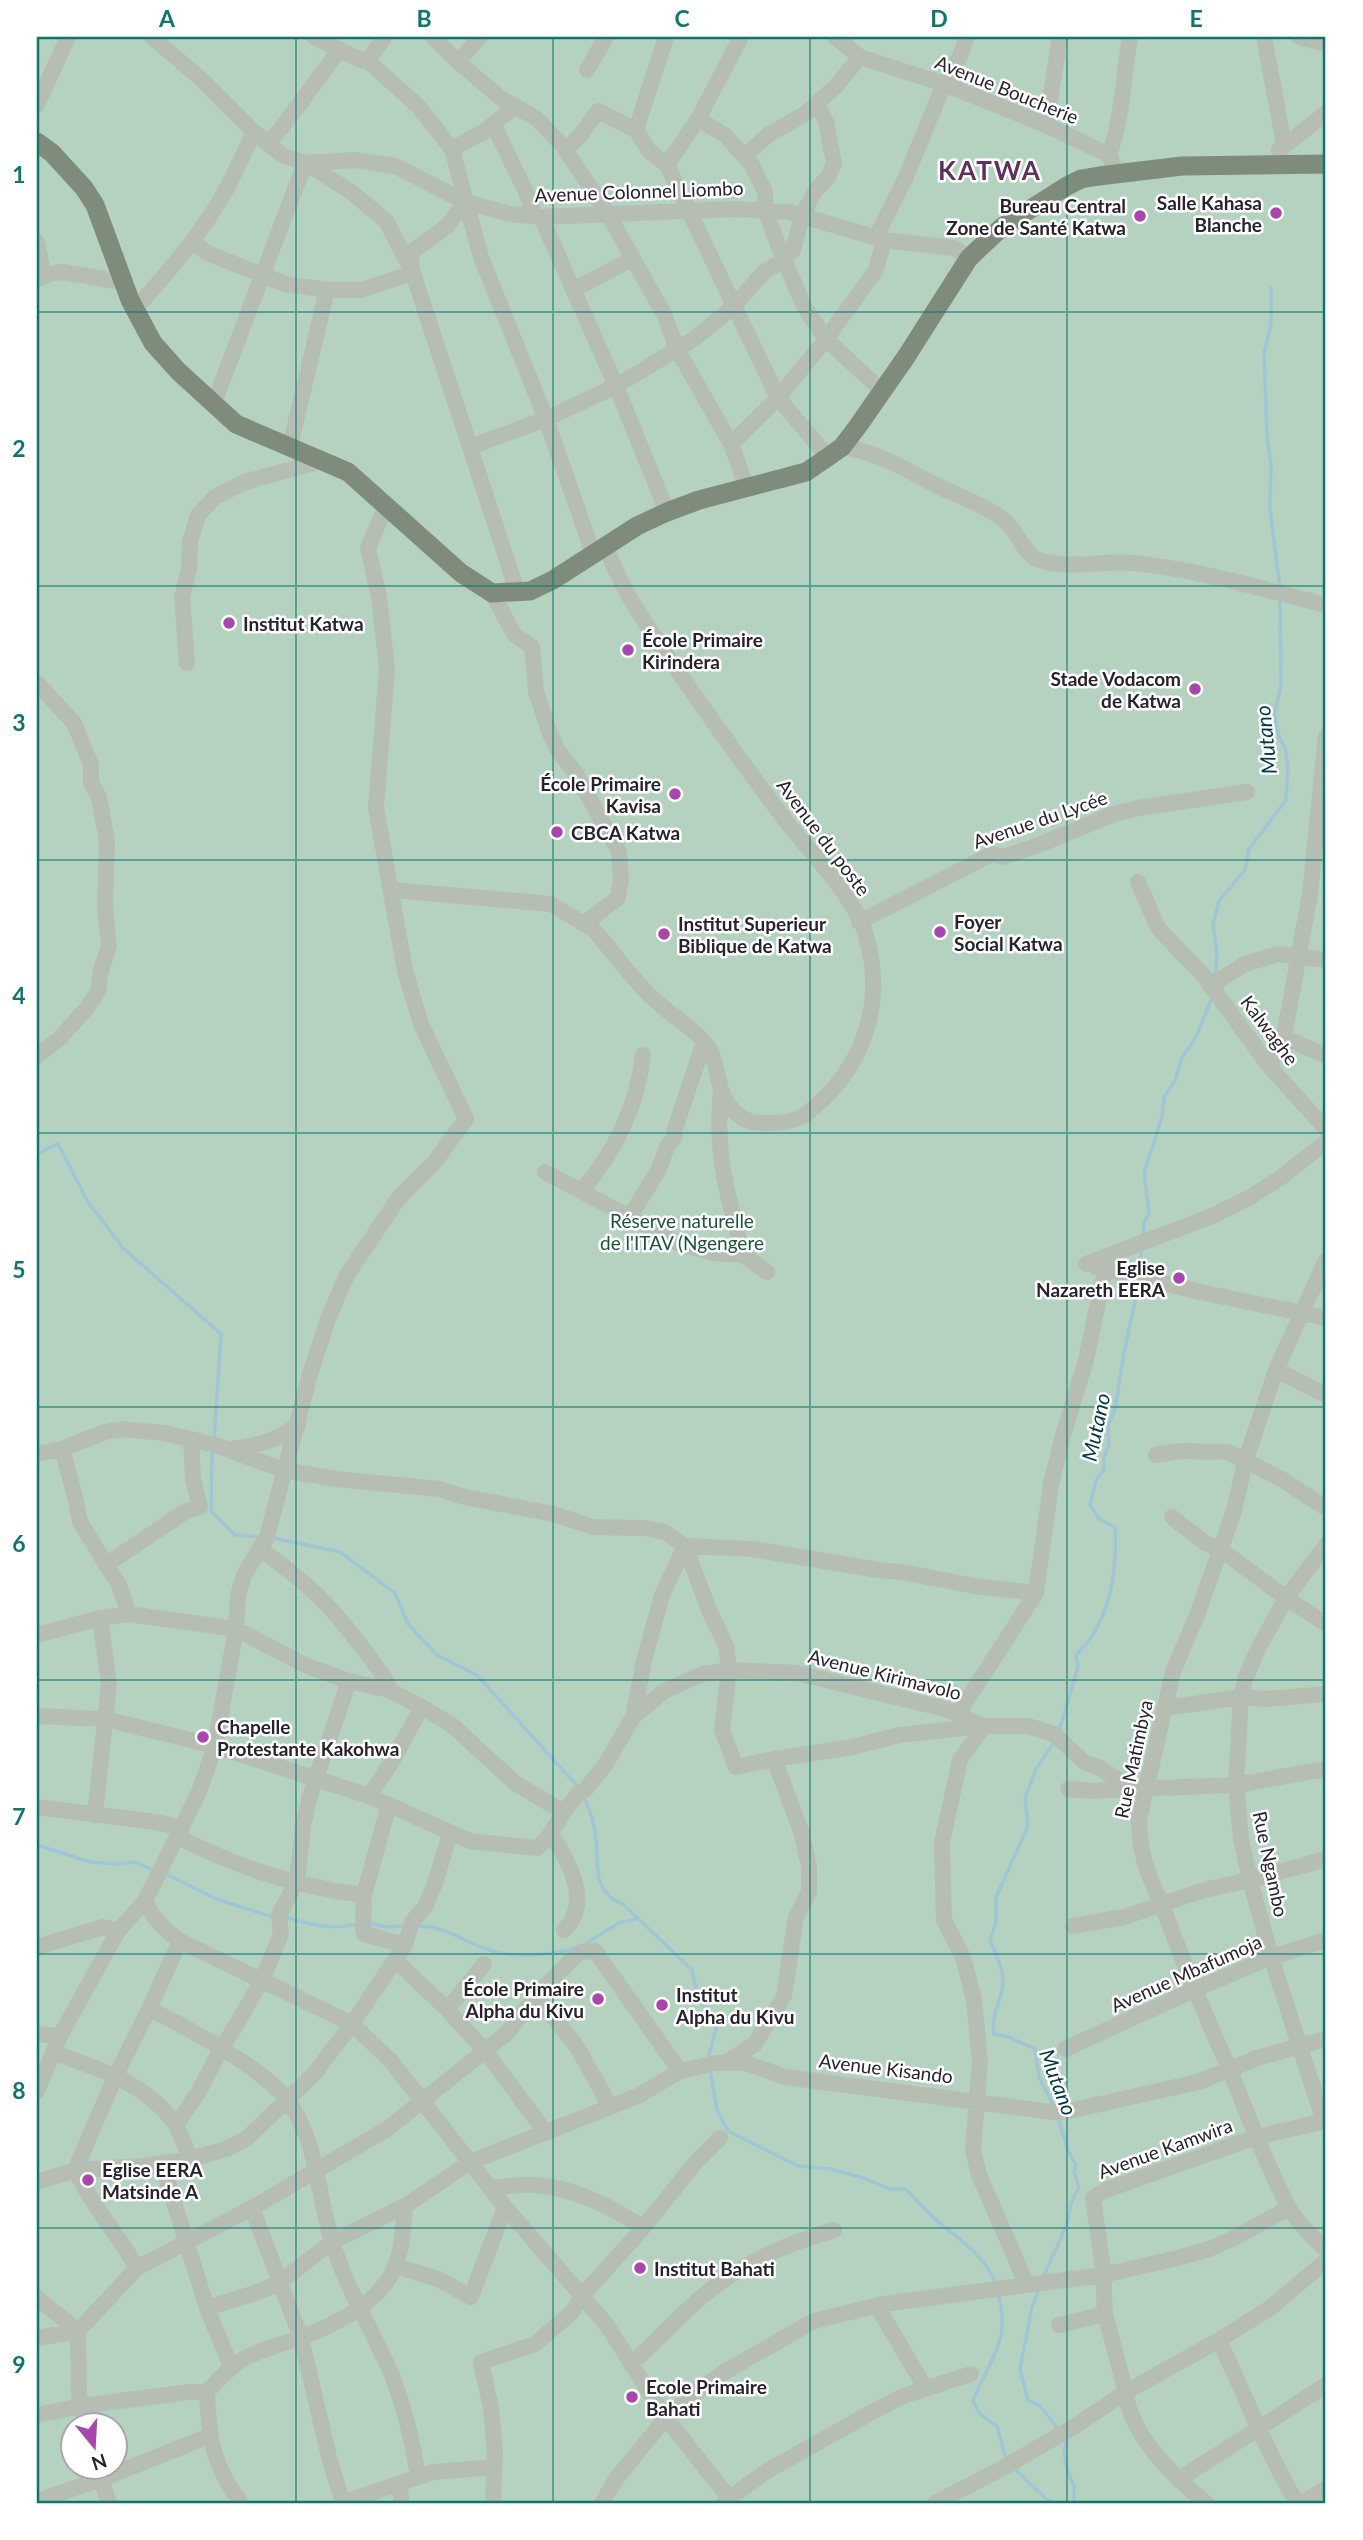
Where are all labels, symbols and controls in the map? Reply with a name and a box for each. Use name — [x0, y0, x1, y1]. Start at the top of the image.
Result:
text: A — [158, 4, 176, 32]
text: B — [416, 4, 432, 32]
text: C — [674, 4, 690, 32]
text: D — [930, 4, 948, 32]
text: E — [1189, 4, 1203, 32]
street label: Avenue Boucherie — [932, 50, 1082, 128]
district label: KATWA — [938, 154, 1042, 186]
text: 1 — [12, 160, 26, 188]
street label: Avenue Colonnel Liombo — [534, 176, 744, 206]
place label: Salle Kahasa Blanche — [1157, 191, 1262, 236]
place label: Bureau Central Zone de Santé Katwa — [946, 194, 1126, 239]
marker: Salle Kahasa Blanche — [1268, 205, 1284, 221]
marker: Bureau Central Zone de Santé Katwa — [1132, 208, 1148, 224]
text: 2 — [12, 434, 26, 462]
place label: Institut Katwa — [243, 612, 364, 635]
marker: Institut Katwa — [221, 615, 237, 631]
place label: École Primaire Kirindera — [642, 628, 763, 673]
marker: École Primaire Kirindera — [620, 642, 636, 658]
place label: Stade Vodacom de Katwa — [1051, 667, 1181, 712]
marker: Stade Vodacom de Katwa — [1187, 681, 1203, 697]
water label: Mutano — [1249, 704, 1281, 776]
text: 3 — [12, 708, 26, 736]
place label: École Primaire Kavisa — [540, 772, 661, 817]
street label: Avenue du poste — [773, 774, 875, 900]
street label: Avenue du Lycée — [970, 785, 1110, 853]
marker: École Primaire Kavisa — [667, 786, 683, 802]
place label: CBCA Katwa — [571, 821, 680, 844]
marker: CBCA Katwa — [549, 824, 565, 840]
place label: Foyer Social Katwa — [954, 910, 1063, 955]
place label: Institut Superieur Biblique de Katwa — [678, 912, 832, 957]
marker: Foyer Social Katwa — [932, 924, 948, 940]
marker: Institut Superieur Biblique de Katwa — [656, 926, 672, 942]
text: 4 — [12, 981, 26, 1009]
street label: Kalwaghe — [1236, 991, 1304, 1069]
park label: Réserve naturelle de l'ITAV (Ngengere — [600, 1209, 764, 1254]
text: 5 — [12, 1255, 26, 1283]
place label: Eglise Nazareth EERA — [1036, 1256, 1166, 1301]
marker: Eglise Nazareth EERA — [1171, 1270, 1187, 1286]
water label: Mutano — [1076, 1391, 1114, 1463]
text: 6 — [12, 1529, 26, 1557]
street label: Avenue Kirimavolo — [806, 1644, 964, 1704]
street label: Rue Matimbya — [1109, 1698, 1157, 1820]
place label: Chapelle Protestante Kakohwa — [217, 1715, 399, 1760]
marker: Chapelle Protestante Kakohwa — [195, 1729, 211, 1745]
text: 7 — [12, 1802, 26, 1830]
street label: Rue Ngambo — [1249, 1809, 1293, 1919]
street label: Avenue Mbafumoja — [1107, 1929, 1265, 2017]
place label: École Primaire Alpha du Kivu — [463, 1977, 584, 2022]
place label: Institut Alpha du Kivu — [675, 1983, 794, 2028]
marker: École Primaire Alpha du Kivu — [590, 1991, 606, 2007]
marker: Institut Alpha du Kivu — [654, 1997, 670, 2013]
water label: Mutano — [1035, 2045, 1083, 2119]
street label: Avenue Kisando — [818, 2048, 954, 2088]
text: 8 — [12, 2076, 26, 2104]
street label: Avenue Kamwira — [1095, 2113, 1235, 2183]
place label: Eglise EERA Matsinde A — [102, 2158, 203, 2203]
marker: Eglise EERA Matsinde A — [80, 2172, 96, 2188]
place label: Institut Bahati — [654, 2257, 775, 2280]
marker: Institut Bahati — [632, 2260, 648, 2276]
text: 9 — [12, 2350, 26, 2378]
place label: Ecole Primaire Bahati — [646, 2375, 767, 2420]
marker: Ecole Primaire Bahati — [624, 2389, 640, 2405]
north arrow — [60, 2410, 130, 2480]
text: N — [89, 2449, 110, 2476]

